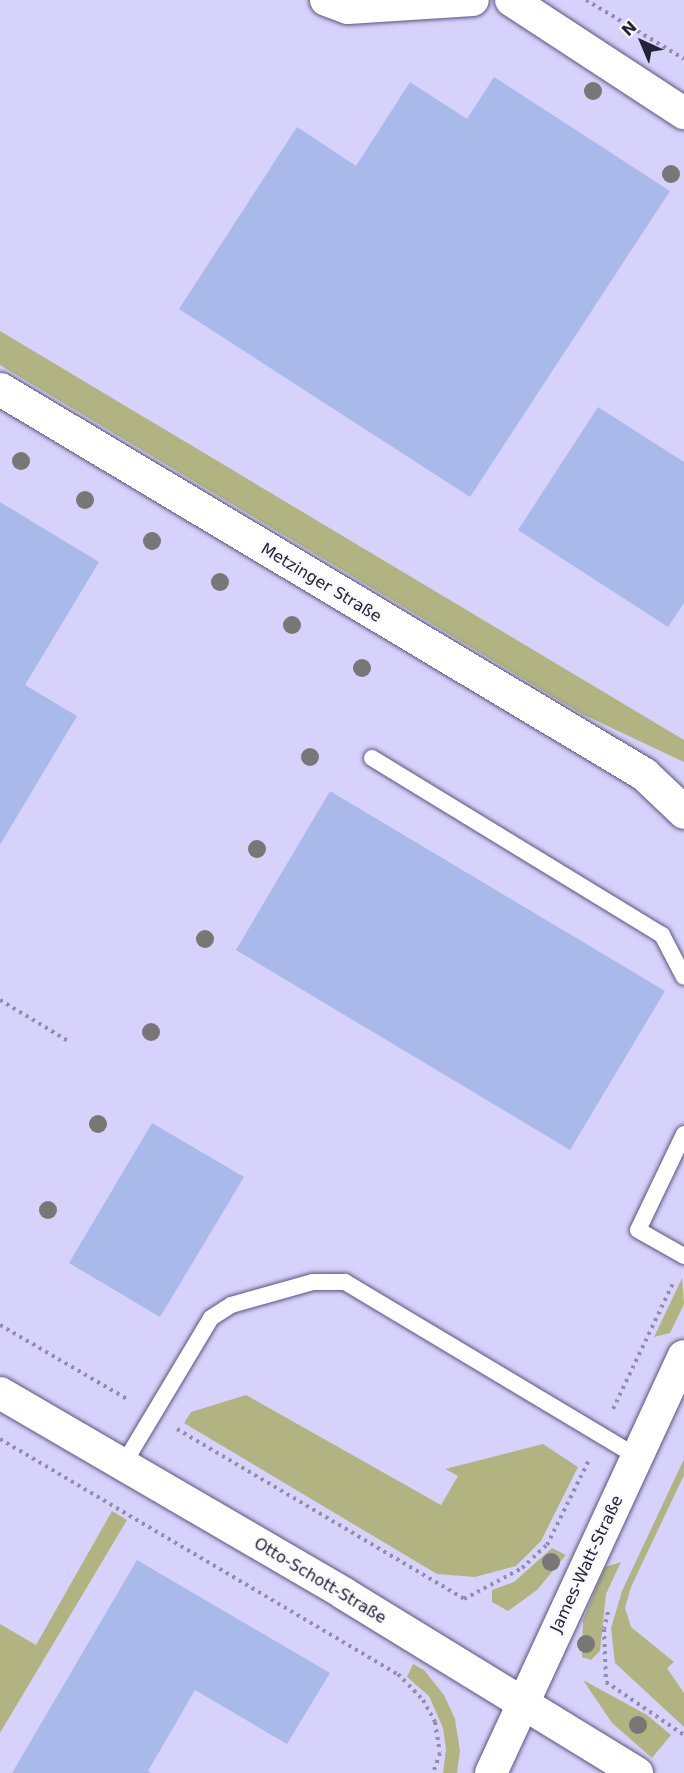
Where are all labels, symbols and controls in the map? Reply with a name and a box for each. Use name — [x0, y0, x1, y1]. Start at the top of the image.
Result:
north arrow — [612, 12, 672, 72]
text: N — [618, 17, 641, 40]
street label: Metzinger Straße — [257, 539, 385, 627]
street label: James-Watt-Straße — [547, 1492, 627, 1636]
street label: Otto-Schott-Straße — [250, 1534, 390, 1628]

